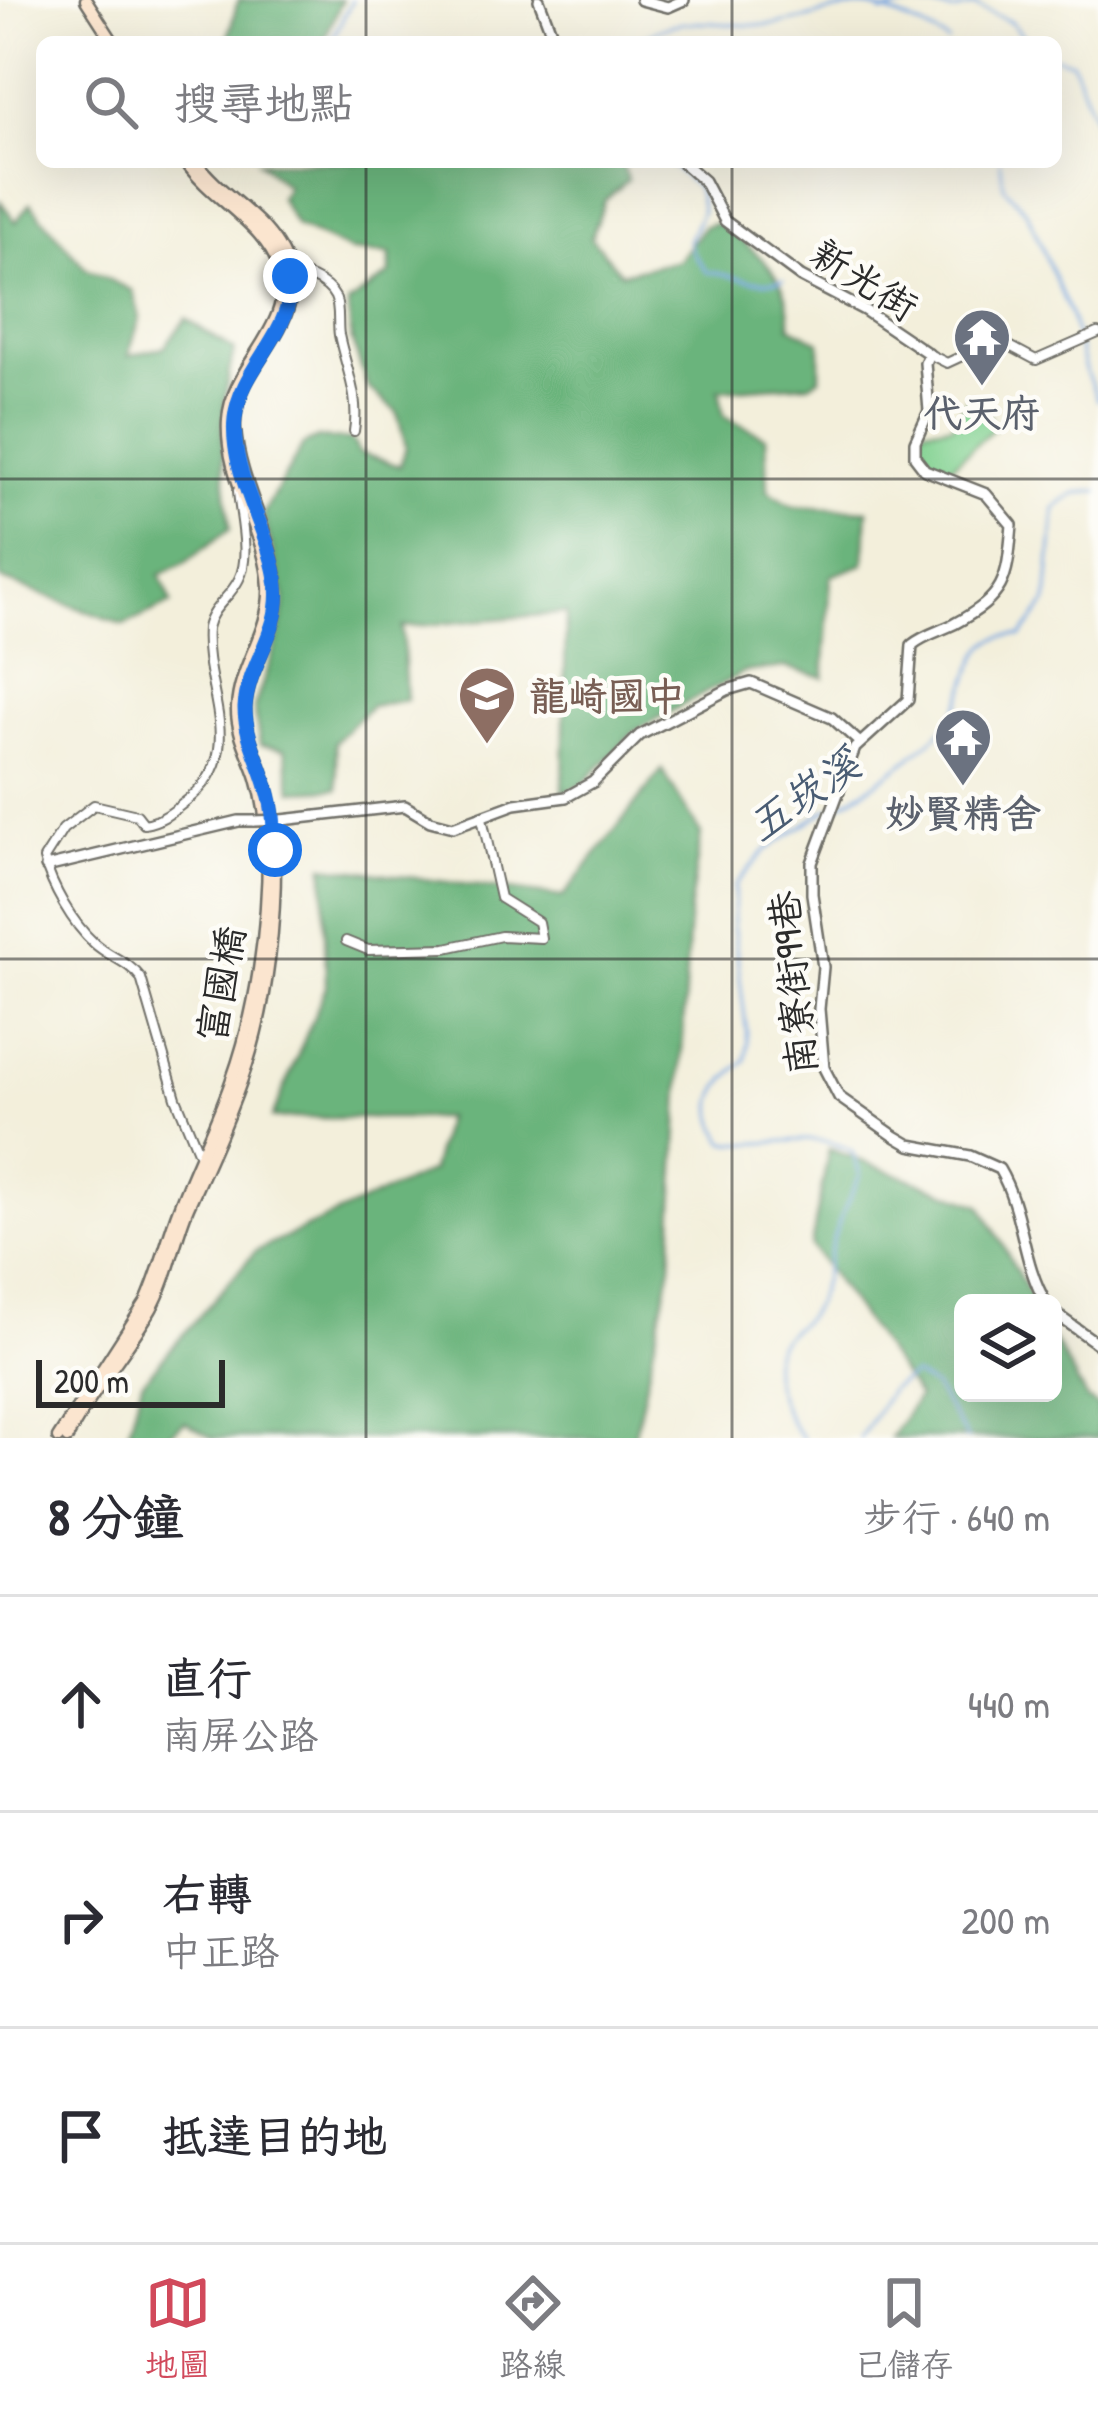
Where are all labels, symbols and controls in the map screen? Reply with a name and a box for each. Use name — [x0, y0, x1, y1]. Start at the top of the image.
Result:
search box — [36, 36, 1062, 168]
icon: search — [78, 69, 144, 135]
text: 搜尋地點 — [174, 72, 354, 133]
street label: 新光街 — [801, 226, 929, 332]
route end — [263, 249, 317, 303]
temple icon: 代天府 — [951, 306, 1013, 388]
place label: 代天府 — [923, 386, 1041, 439]
school or university icon: 龍崎國中 — [456, 664, 518, 746]
place label: 龍崎國中 — [529, 669, 685, 722]
temple icon: 妙賢精舍 — [932, 706, 994, 788]
water label: 五崁溪 — [735, 733, 873, 853]
place label: 妙賢精舍 — [885, 786, 1041, 839]
route start — [248, 823, 302, 877]
street label: 南寮街99巷 — [756, 888, 828, 1078]
street label: 富國橋 — [184, 922, 256, 1046]
map controls — [954, 1294, 1062, 1402]
button: layers — [954, 1294, 1062, 1402]
scale bar — [36, 1354, 225, 1407]
text: 200 m — [54, 1359, 129, 1403]
text: 8 分鐘 — [48, 1482, 184, 1551]
text: 步行 · 640 m — [863, 1490, 1050, 1543]
text: 直行 — [162, 1647, 252, 1708]
icon: ahead — [48, 1671, 114, 1737]
text: 440 m — [968, 1677, 1050, 1730]
text: 南屏公路 — [162, 1708, 318, 1761]
text: 右轉 — [162, 1863, 252, 1924]
icon: right — [48, 1887, 114, 1953]
text: 200 m — [961, 1893, 1050, 1946]
text: 中正路 — [162, 1924, 279, 1977]
icon: arrive — [48, 2103, 114, 2169]
text: 抵達目的地 — [162, 2105, 387, 2166]
tab: 地圖 — [145, 2270, 211, 2386]
tab: 路線 — [500, 2270, 566, 2386]
tab: 已儲存 — [855, 2270, 954, 2386]

